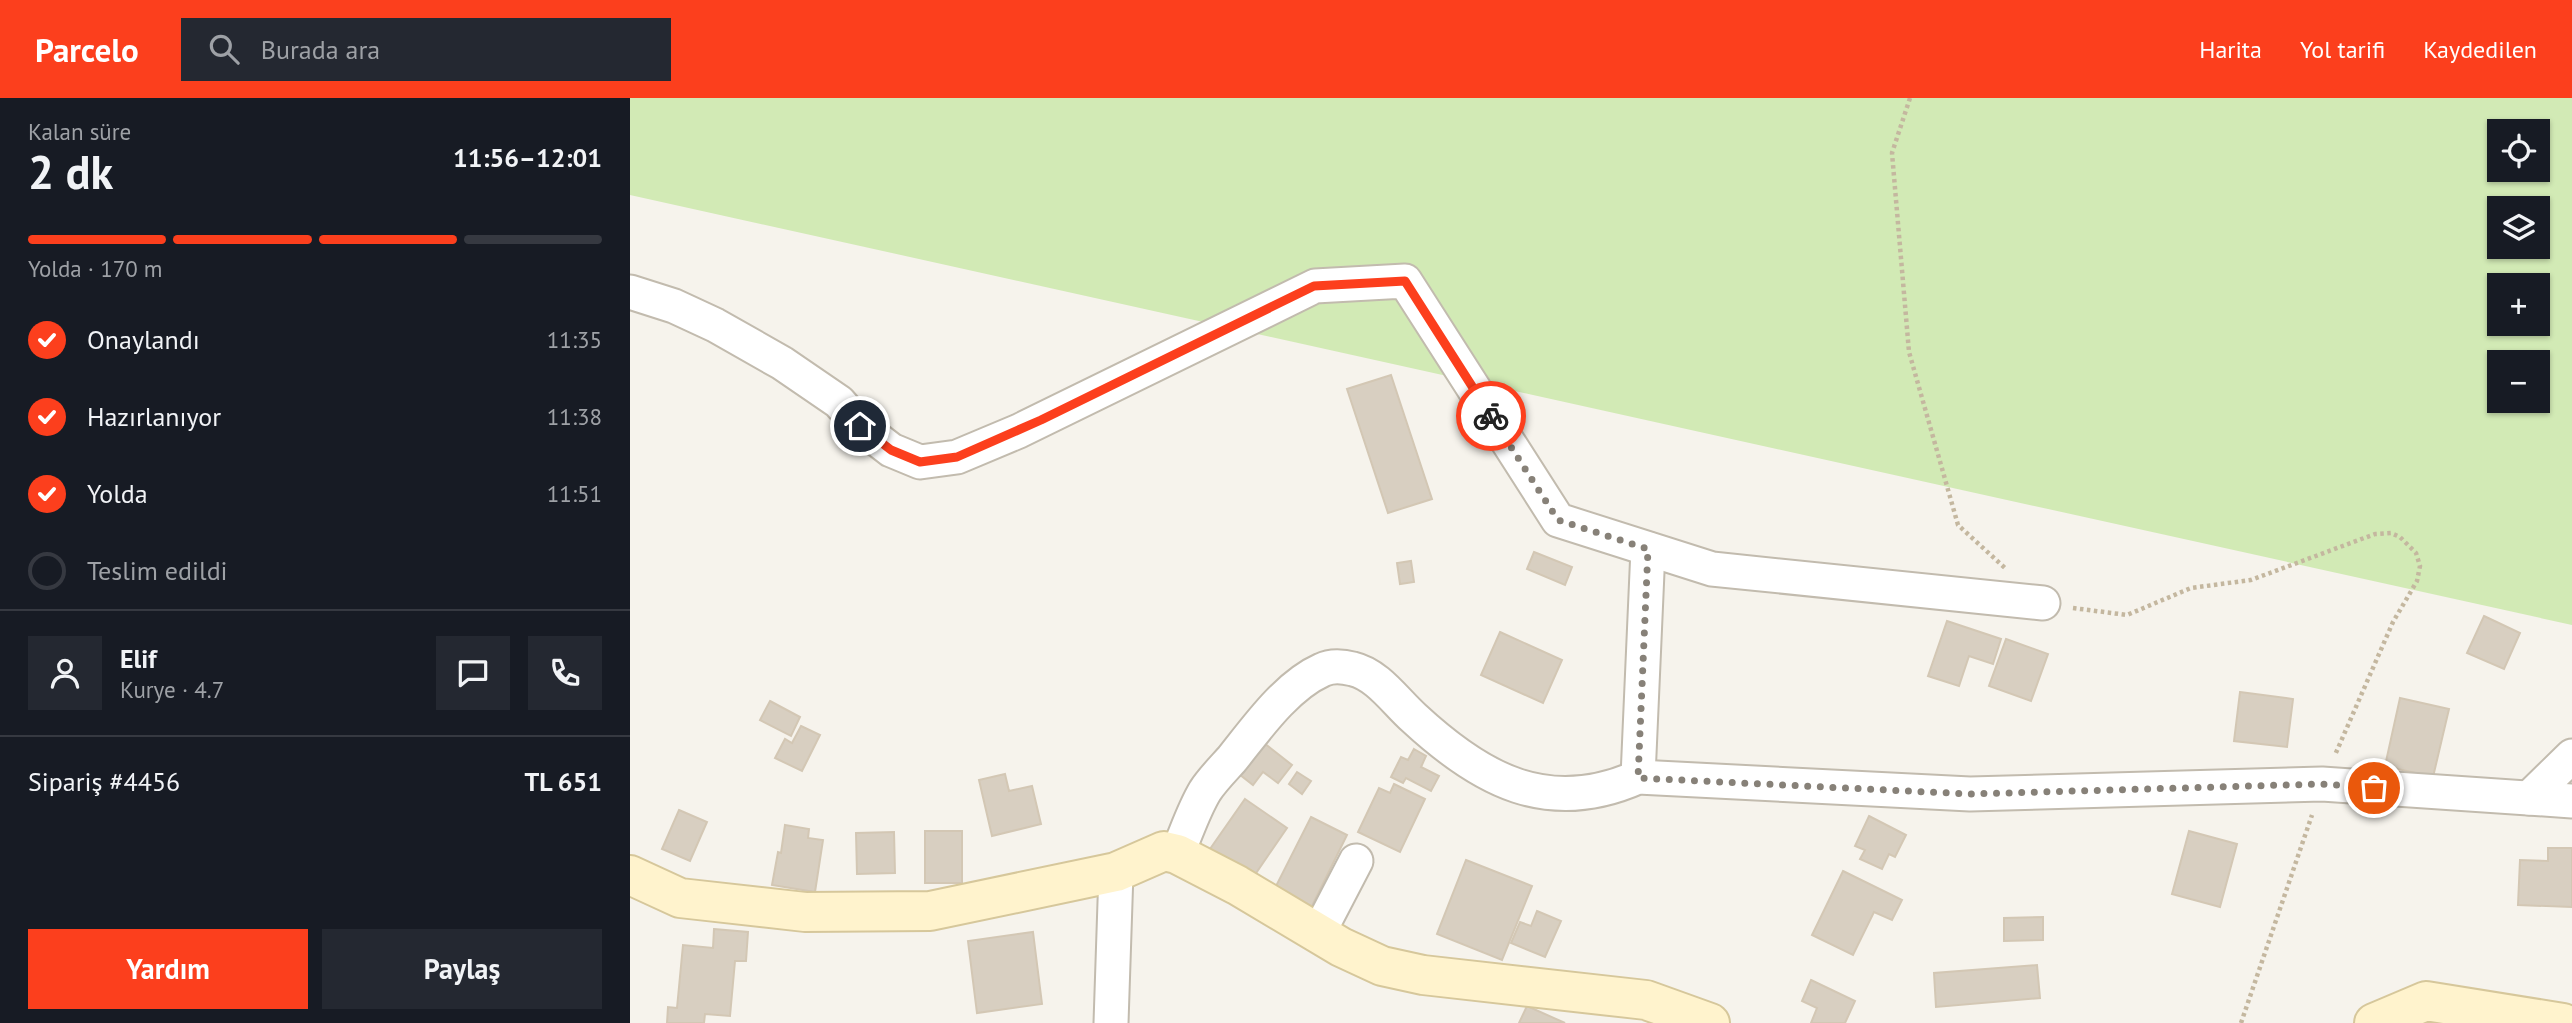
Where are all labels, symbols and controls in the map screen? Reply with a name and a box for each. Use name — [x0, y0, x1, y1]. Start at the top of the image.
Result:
search box — [181, 18, 671, 81]
text: Parcelo — [35, 28, 139, 71]
icon: search — [205, 30, 243, 68]
text: Burada ara — [261, 33, 380, 66]
text: Harita — [2199, 34, 2262, 65]
text: Yol tarifi — [2300, 34, 2385, 65]
text: Kaydedilen — [2423, 34, 2537, 65]
text: Kalan süre — [28, 117, 131, 146]
map controls — [2487, 119, 2550, 413]
button: locate — [2487, 119, 2550, 182]
text: 11:56–12:01 — [453, 141, 602, 174]
text: 2 dk — [28, 142, 113, 202]
button: layers — [2487, 196, 2550, 259]
text: Yolda · 170 m — [28, 254, 163, 283]
button: + — [2487, 273, 2550, 336]
icon: check — [28, 321, 66, 359]
text: Onaylandı — [87, 323, 200, 356]
text: 11:35 — [547, 325, 602, 354]
button: − — [2487, 350, 2550, 413]
courier — [1456, 381, 1526, 451]
pin — [830, 396, 890, 456]
icon: bike — [1472, 397, 1510, 435]
icon: check — [28, 398, 66, 436]
text: Hazırlanıyor — [87, 400, 221, 433]
text: 11:38 — [547, 402, 602, 431]
icon: home — [841, 407, 879, 445]
icon: check — [28, 475, 66, 513]
text: Yolda — [87, 477, 148, 510]
text: 11:51 — [547, 479, 602, 508]
text: Teslim edildi — [87, 554, 228, 587]
button: person — [28, 636, 102, 710]
button: chat — [436, 636, 510, 710]
button: phone — [528, 636, 602, 710]
text: Elif — [120, 642, 157, 675]
text: Kurye · 4.7 — [120, 675, 224, 704]
pin — [2344, 758, 2404, 818]
text: Sipariş #4456 — [28, 765, 180, 798]
text: TL 651 — [524, 765, 602, 798]
icon: bag — [2355, 769, 2393, 807]
button: Yardım — [28, 929, 308, 1009]
button: Paylaş — [322, 929, 602, 1009]

